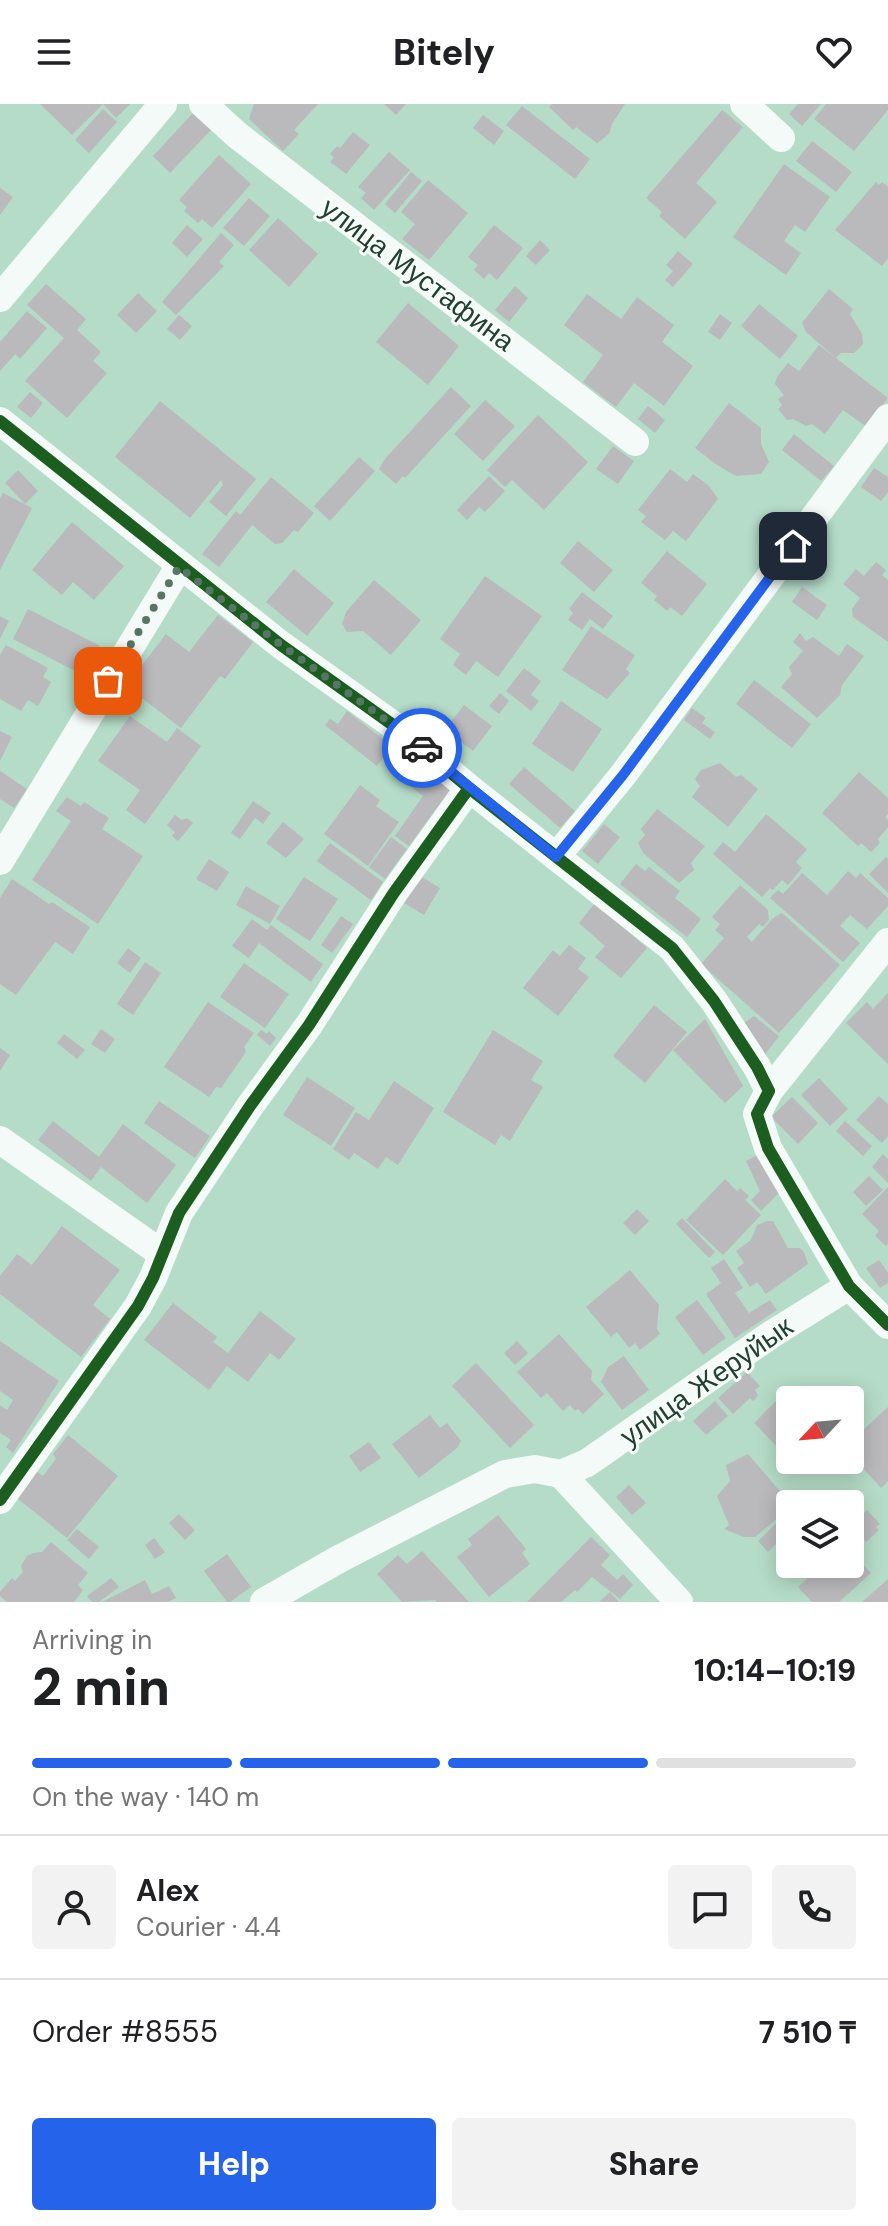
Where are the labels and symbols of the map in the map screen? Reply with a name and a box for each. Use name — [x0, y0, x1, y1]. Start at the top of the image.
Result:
street label: улица Мустафина — [313, 189, 522, 360]
pin — [759, 512, 827, 580]
pin — [74, 647, 142, 715]
courier — [382, 708, 462, 788]
street label: улица Жеруйык — [613, 1308, 801, 1455]
north arrow — [776, 1386, 864, 1474]

